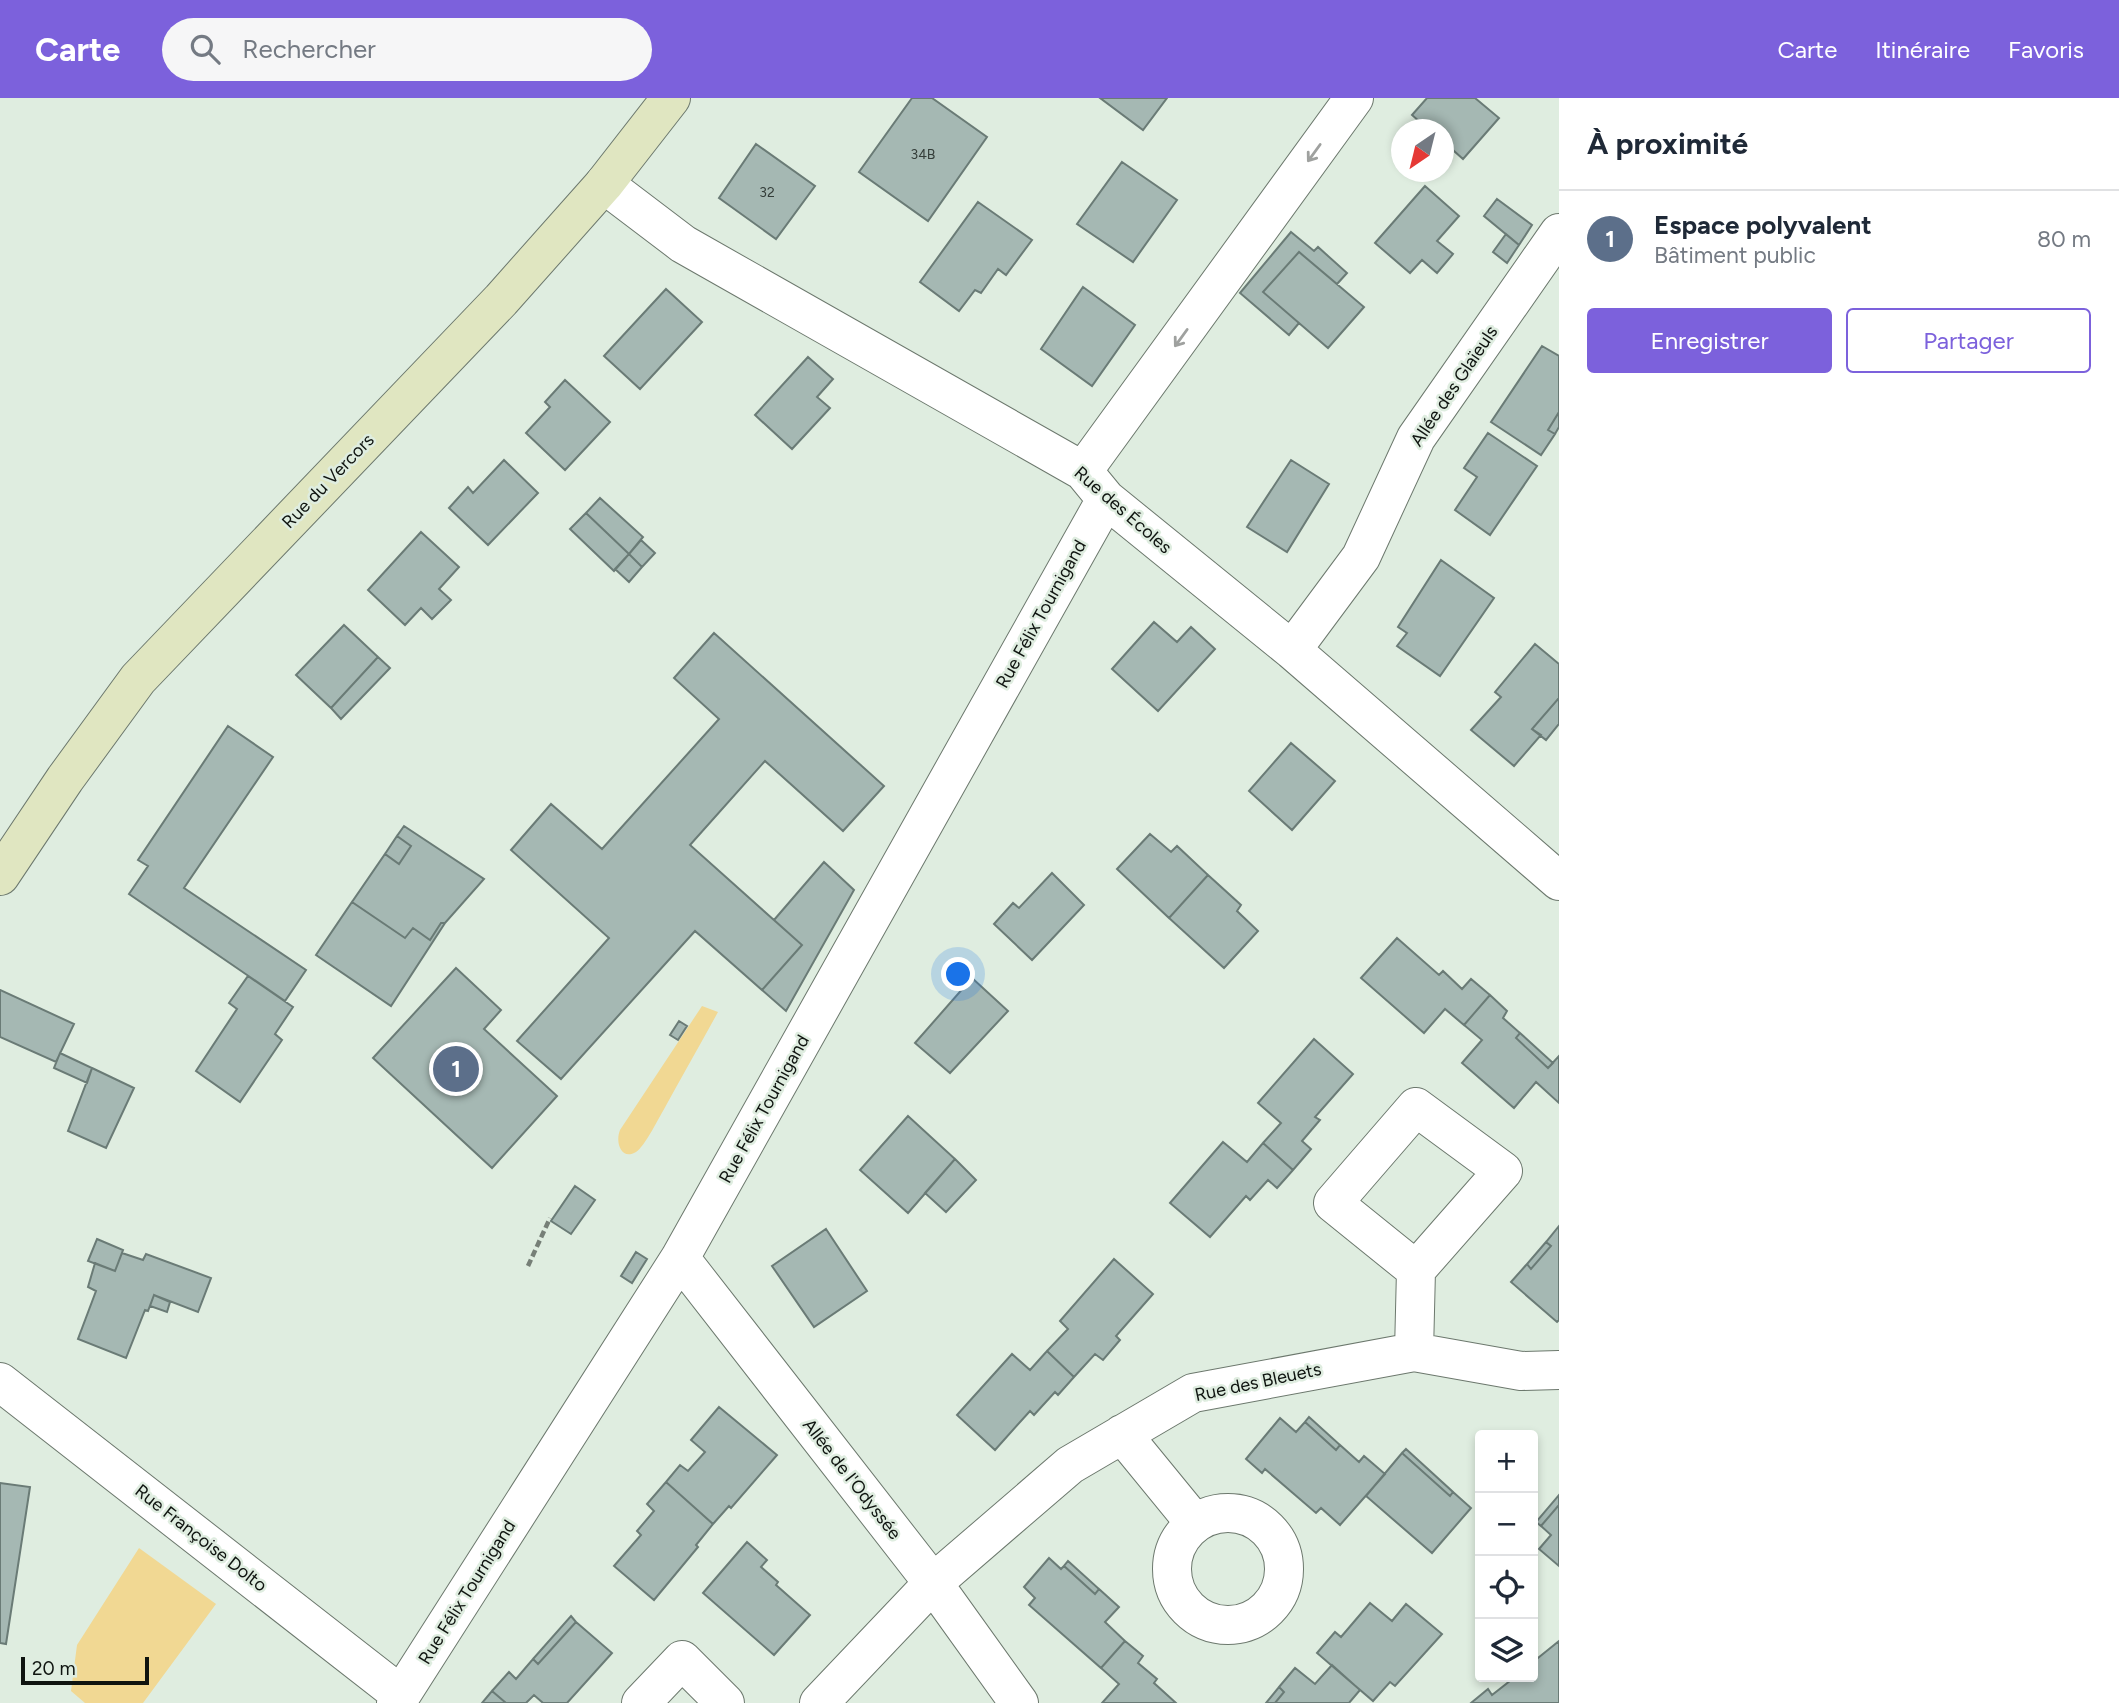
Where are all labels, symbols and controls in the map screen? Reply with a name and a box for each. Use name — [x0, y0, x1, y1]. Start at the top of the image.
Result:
search box — [162, 18, 652, 81]
text: Carte — [35, 30, 120, 69]
icon: search — [186, 30, 224, 68]
text: Rechercher — [242, 33, 376, 65]
text: Carte — [1777, 35, 1837, 64]
text: Itinéraire — [1875, 35, 1970, 64]
text: Favoris — [2008, 35, 2084, 64]
north arrow — [1391, 119, 1454, 182]
text: À proximité — [1587, 125, 1748, 162]
one-way arrow — [1307, 143, 1321, 162]
house number: 34B — [911, 146, 935, 163]
house number: 32 — [759, 184, 775, 201]
text: Espace polyvalent — [1654, 209, 1872, 241]
text: 1 — [1605, 225, 1615, 253]
text: 80 m — [2037, 225, 2091, 253]
text: Bâtiment public — [1654, 241, 1816, 269]
button: Enregistrer — [1587, 308, 1832, 373]
button: Partager — [1846, 308, 2091, 373]
street label: Allée des Glaïeuls — [1406, 322, 1502, 450]
one-way arrow — [1173, 328, 1188, 346]
street label: Rue du Vercors — [277, 429, 379, 533]
street label: Rue des Écoles — [1070, 462, 1176, 558]
street label: Rue Félix Tournigand — [991, 536, 1091, 692]
your location — [941, 957, 975, 991]
street label: Rue Félix Tournigand — [714, 1031, 814, 1187]
pin: 1 — [433, 1043, 479, 1095]
street label: Rue des Bleuets — [1193, 1358, 1323, 1406]
street label: Allée de l'Odyssée — [798, 1414, 906, 1544]
map controls — [1475, 1430, 1538, 1682]
button: + — [1475, 1430, 1538, 1493]
street label: Rue Françoise Dolto — [131, 1480, 271, 1596]
button: − — [1475, 1493, 1538, 1556]
street label: Rue Félix Tournigand — [414, 1516, 520, 1668]
button: locate — [1475, 1556, 1538, 1619]
button: layers — [1475, 1619, 1538, 1682]
scale bar — [21, 1654, 149, 1686]
text: 20 m — [32, 1657, 76, 1680]

